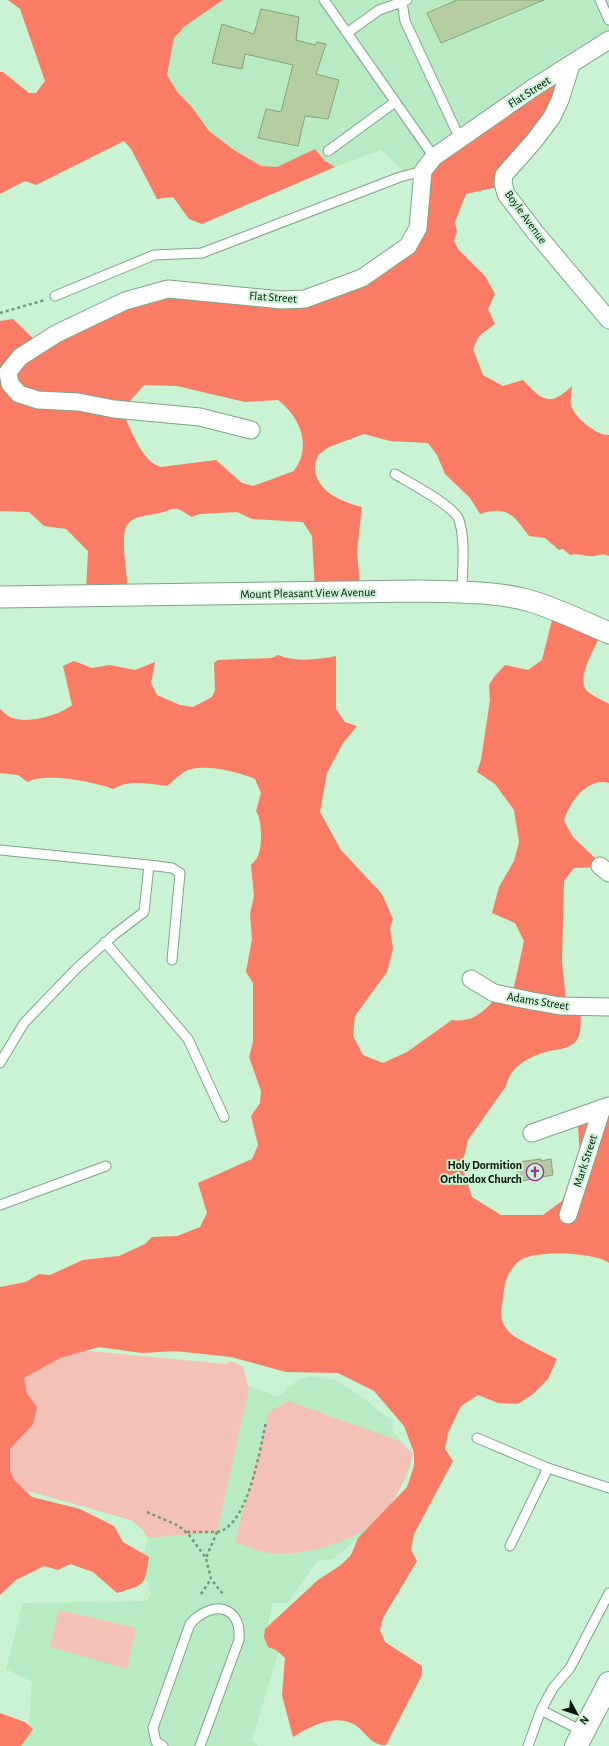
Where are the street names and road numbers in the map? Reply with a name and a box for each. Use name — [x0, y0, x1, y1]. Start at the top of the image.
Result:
street label: Flat Street — [506, 74, 552, 110]
street label: Boyle Avenue — [502, 188, 549, 246]
street label: Flat Street — [249, 289, 297, 305]
street label: Mount Pleasant View Avenue — [240, 586, 376, 600]
street label: Adams Street — [506, 990, 570, 1012]
street label: Mark Street — [571, 1133, 599, 1189]

